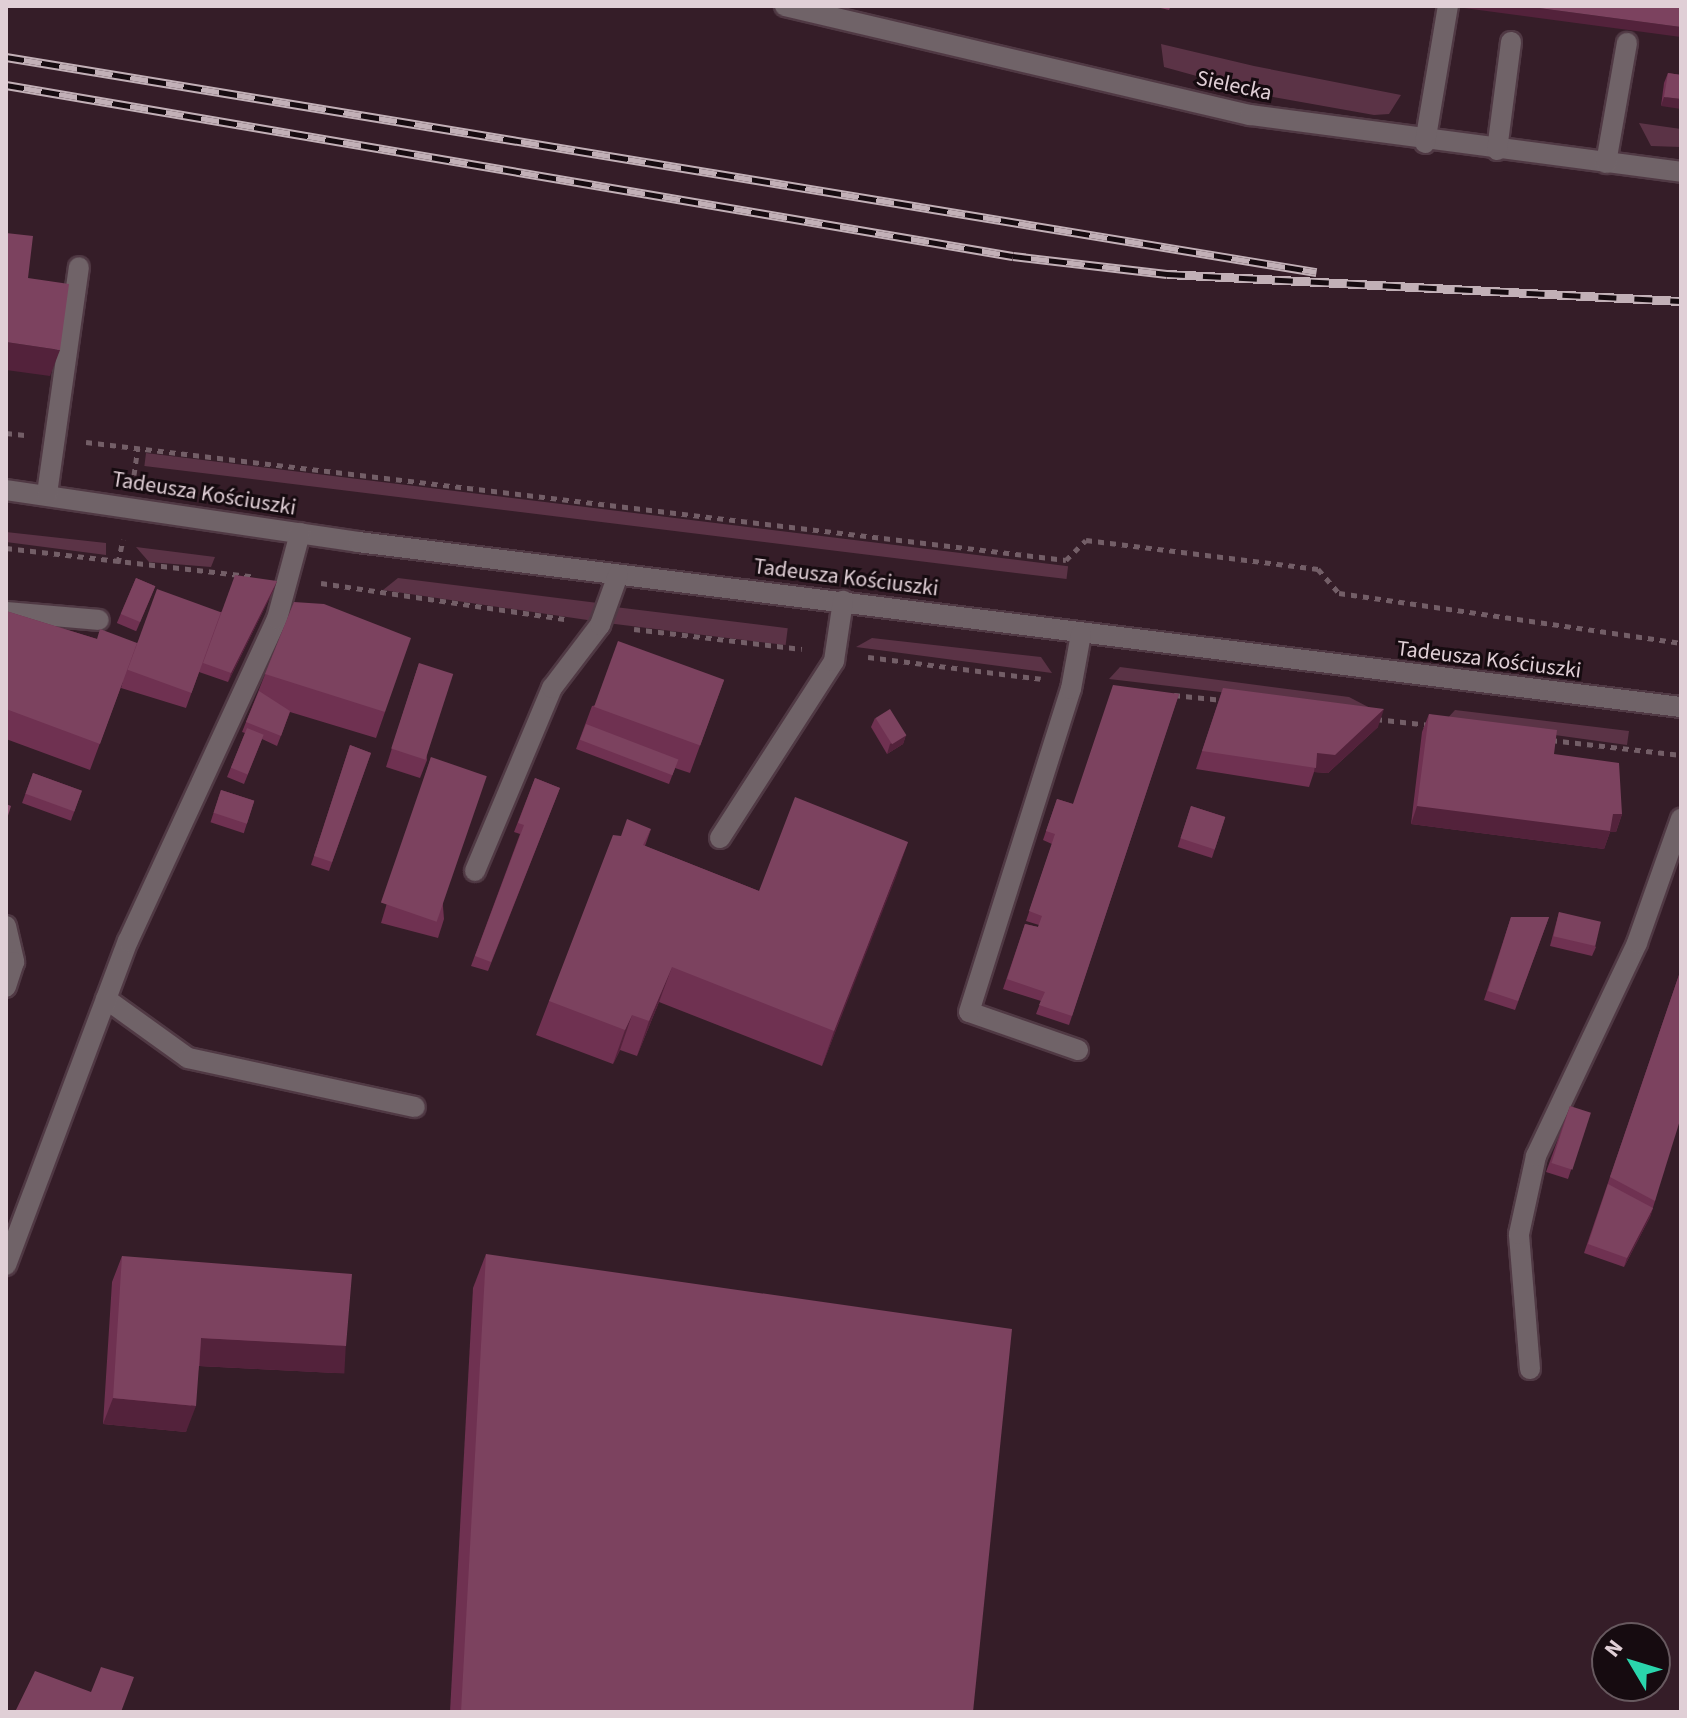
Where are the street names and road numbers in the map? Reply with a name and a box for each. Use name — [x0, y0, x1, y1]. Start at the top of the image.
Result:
street label: Sielecka — [1194, 65, 1274, 107]
street label: Tadeusza Kościuszki — [110, 466, 298, 522]
street label: Tadeusza Kościuszki — [752, 554, 940, 602]
street label: Tadeusza Kościuszki — [1395, 636, 1583, 684]

